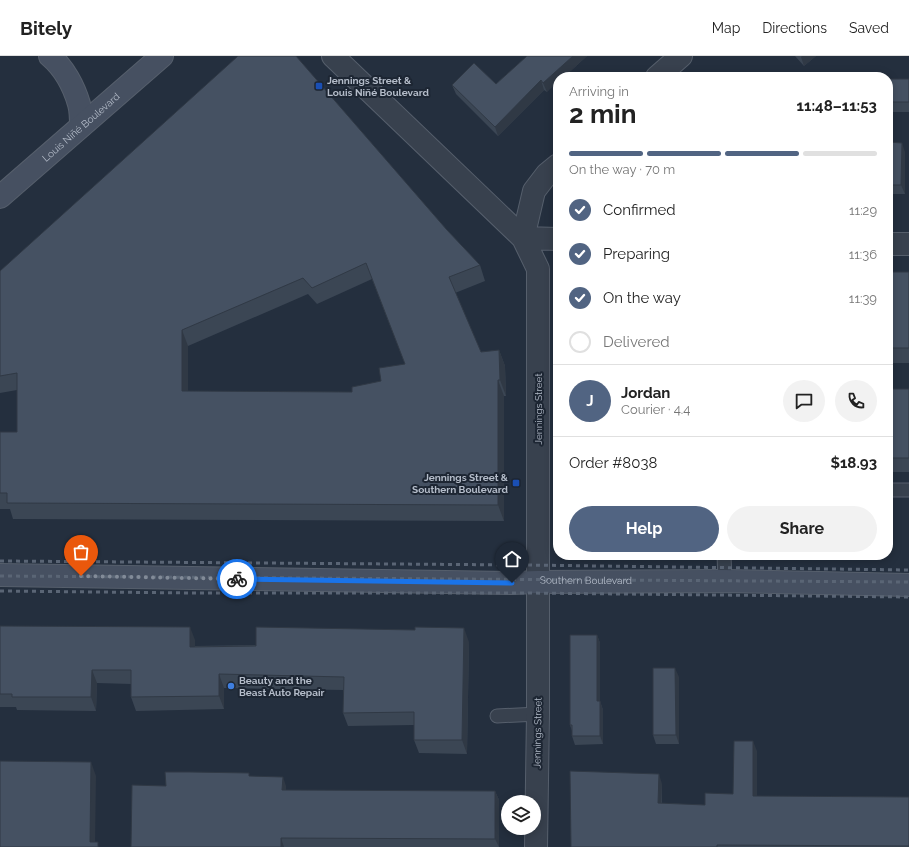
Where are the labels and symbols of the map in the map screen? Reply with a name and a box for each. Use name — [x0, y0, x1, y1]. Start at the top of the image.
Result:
place label: Jennings Street & Louis Niñé Boulevard — [327, 75, 430, 98]
marker: Jennings Street & Louis Niñé Boulevard — [314, 81, 324, 91]
street label: Louis Niñé Boulevard — [40, 91, 122, 164]
street label: Jennings Street — [533, 373, 544, 445]
place label: Jennings Street & Southern Boulevard — [412, 472, 509, 495]
marker: Jennings Street & Southern Boulevard — [511, 478, 521, 488]
pin — [64, 535, 98, 576]
pin — [495, 542, 529, 583]
courier — [217, 559, 257, 599]
street label: Southern Boulevard — [540, 575, 632, 586]
place label: Beauty and the Beast Auto Repair — [239, 675, 324, 698]
marker: Beauty and the Beast Auto Repair — [226, 681, 236, 691]
street label: Jennings Street — [531, 696, 544, 769]

